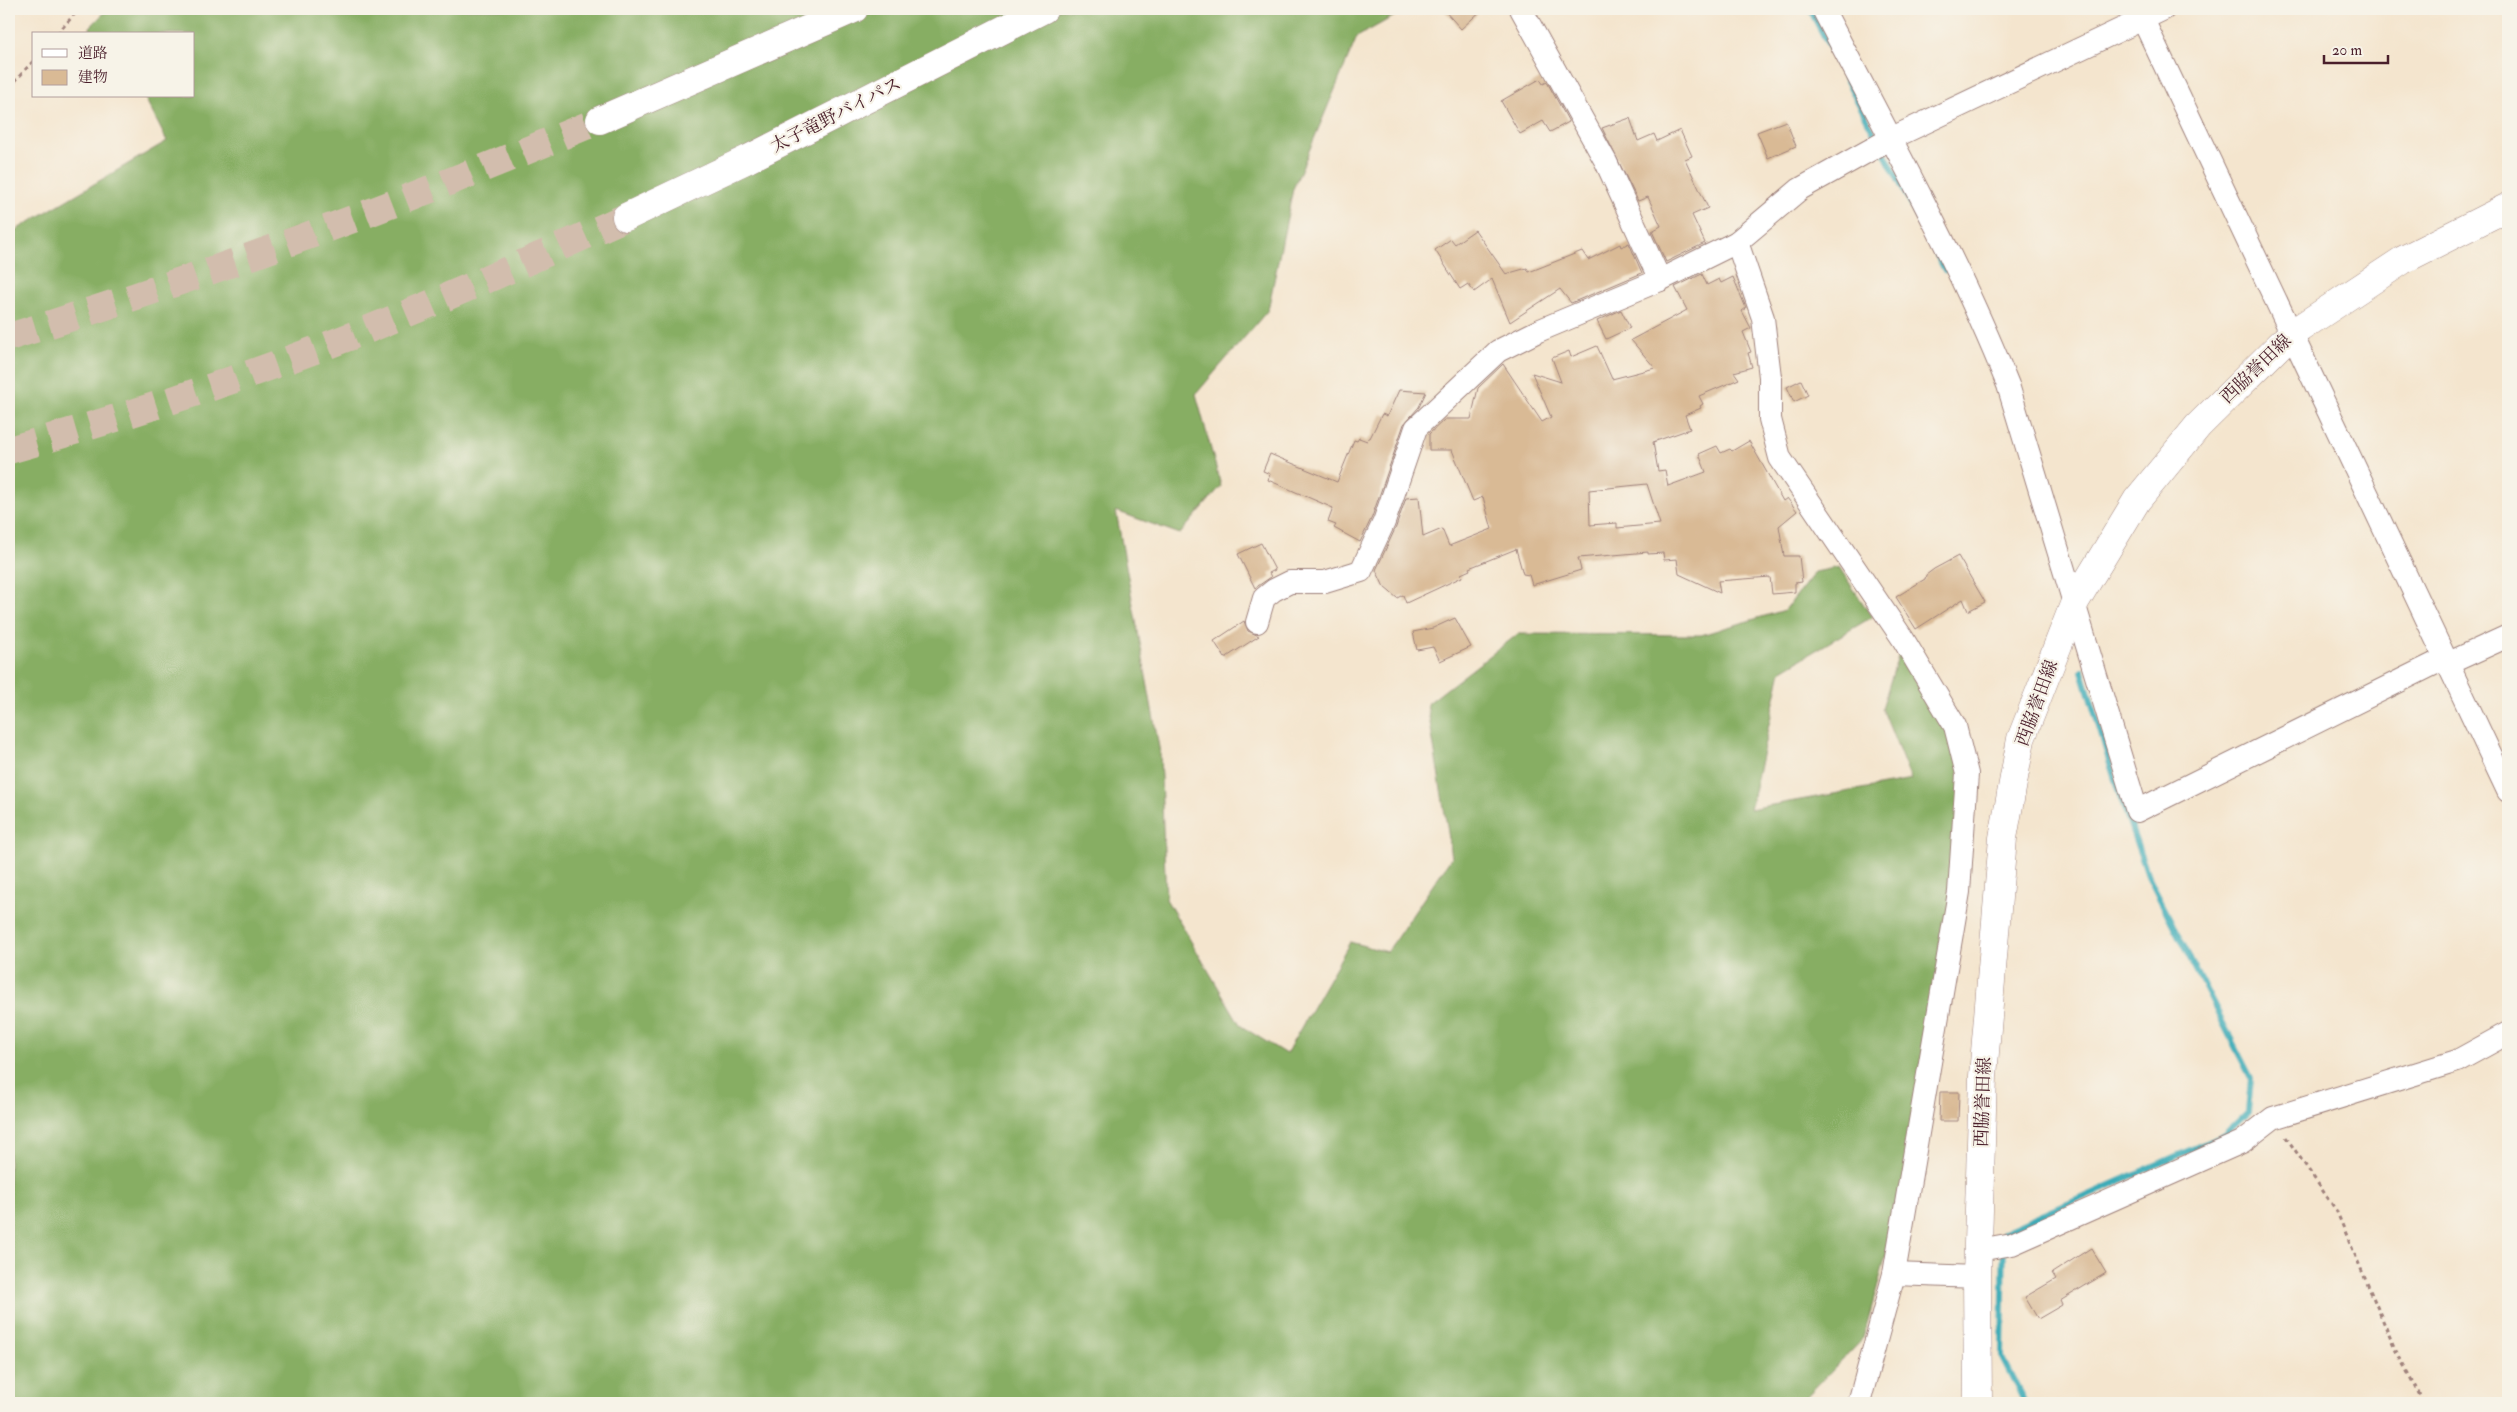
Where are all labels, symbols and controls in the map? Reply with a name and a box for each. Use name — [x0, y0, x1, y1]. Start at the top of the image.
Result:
legend — [32, 32, 195, 98]
scale bar — [2324, 32, 2388, 64]
text: 20 m — [2332, 41, 2362, 60]
text: 道路 — [78, 44, 108, 63]
text: 建物 — [78, 68, 108, 87]
street label: 太子竜野バイパス — [767, 72, 905, 158]
street label: 西脇誉田線 — [2216, 329, 2296, 409]
street label: 西脇誉田線 — [2011, 657, 2063, 749]
street label: 西脇誉田線 — [1970, 1057, 1996, 1147]

